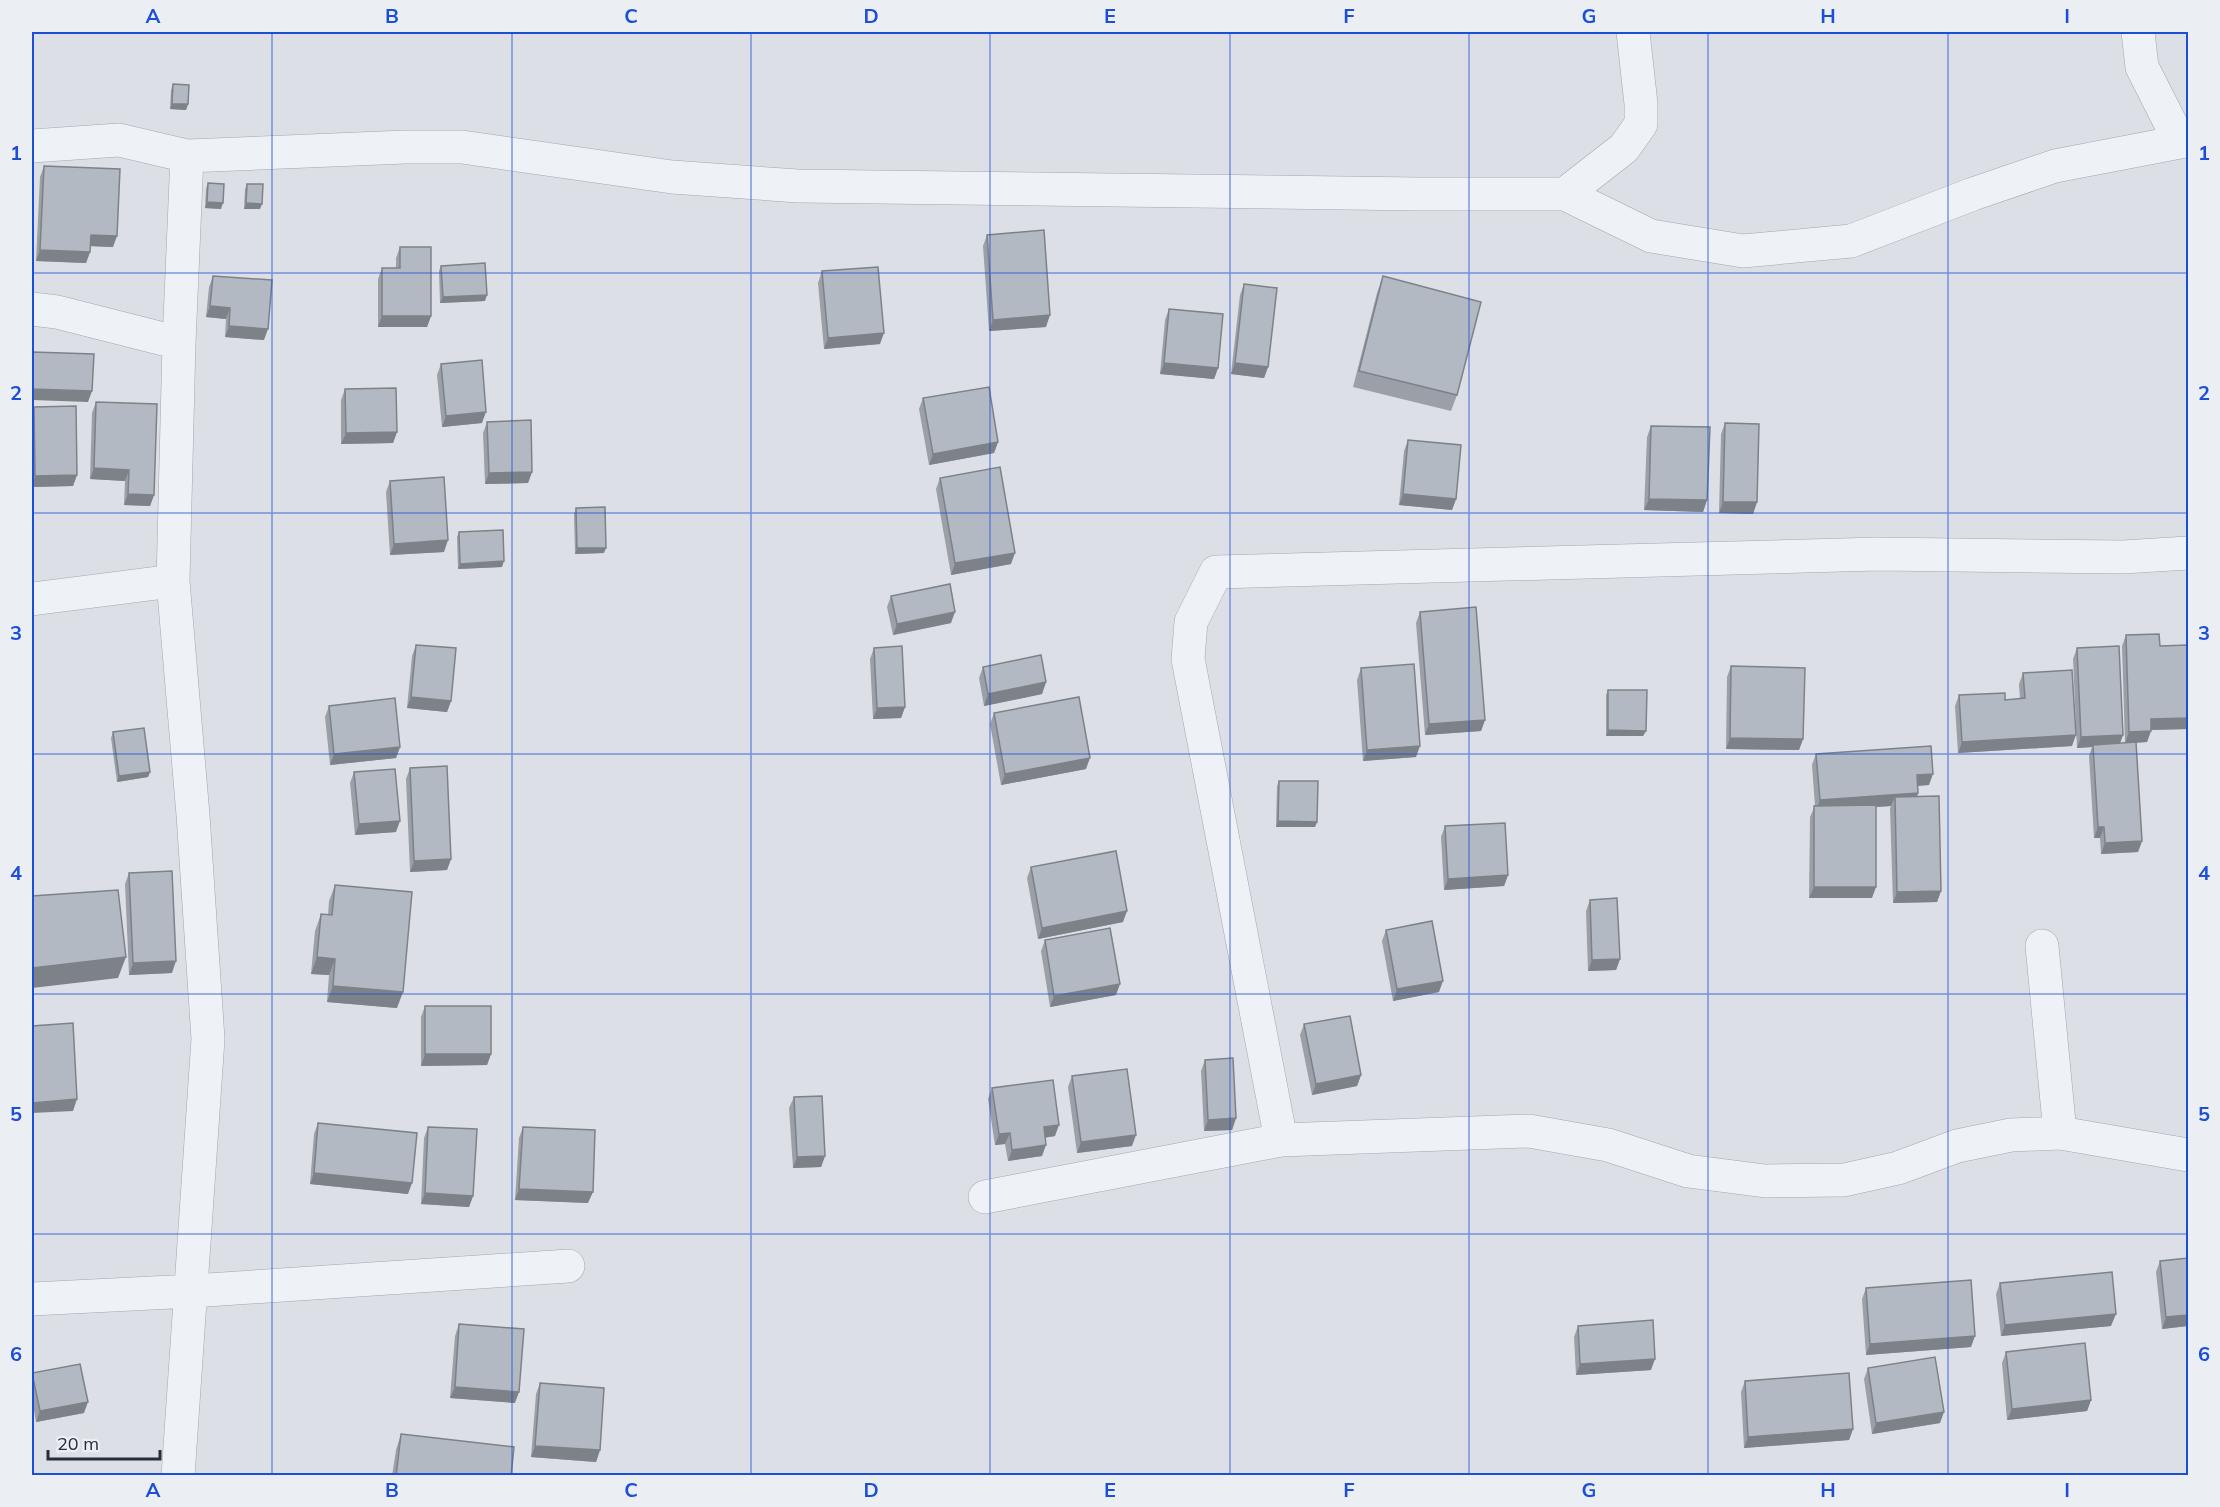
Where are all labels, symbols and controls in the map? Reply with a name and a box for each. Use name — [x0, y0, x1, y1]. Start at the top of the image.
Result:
text: A — [146, 3, 161, 28]
text: B — [385, 3, 399, 28]
text: C — [624, 3, 638, 28]
text: D — [863, 3, 879, 28]
text: E — [1104, 3, 1116, 28]
text: F — [1343, 3, 1355, 28]
text: G — [1582, 3, 1596, 28]
text: H — [1820, 3, 1836, 28]
text: I — [2064, 3, 2070, 28]
text: 1 — [10, 140, 22, 165]
text: 1 — [2198, 140, 2210, 165]
text: 2 — [10, 380, 22, 405]
text: 2 — [2198, 380, 2210, 405]
text: 3 — [10, 620, 22, 645]
text: 3 — [2198, 620, 2210, 645]
text: 4 — [10, 860, 22, 885]
text: 4 — [2198, 860, 2210, 885]
text: 5 — [10, 1101, 22, 1126]
text: 5 — [2198, 1101, 2210, 1126]
text: 6 — [10, 1341, 22, 1366]
text: 6 — [2198, 1341, 2210, 1366]
scale bar — [48, 1423, 160, 1461]
text: 20 m — [57, 1432, 99, 1455]
text: A — [146, 1477, 161, 1502]
text: B — [385, 1477, 399, 1502]
text: C — [624, 1477, 638, 1502]
text: D — [863, 1477, 879, 1502]
text: E — [1104, 1477, 1116, 1502]
text: F — [1343, 1477, 1355, 1502]
text: G — [1582, 1477, 1596, 1502]
text: H — [1820, 1477, 1836, 1502]
text: I — [2064, 1477, 2070, 1502]

